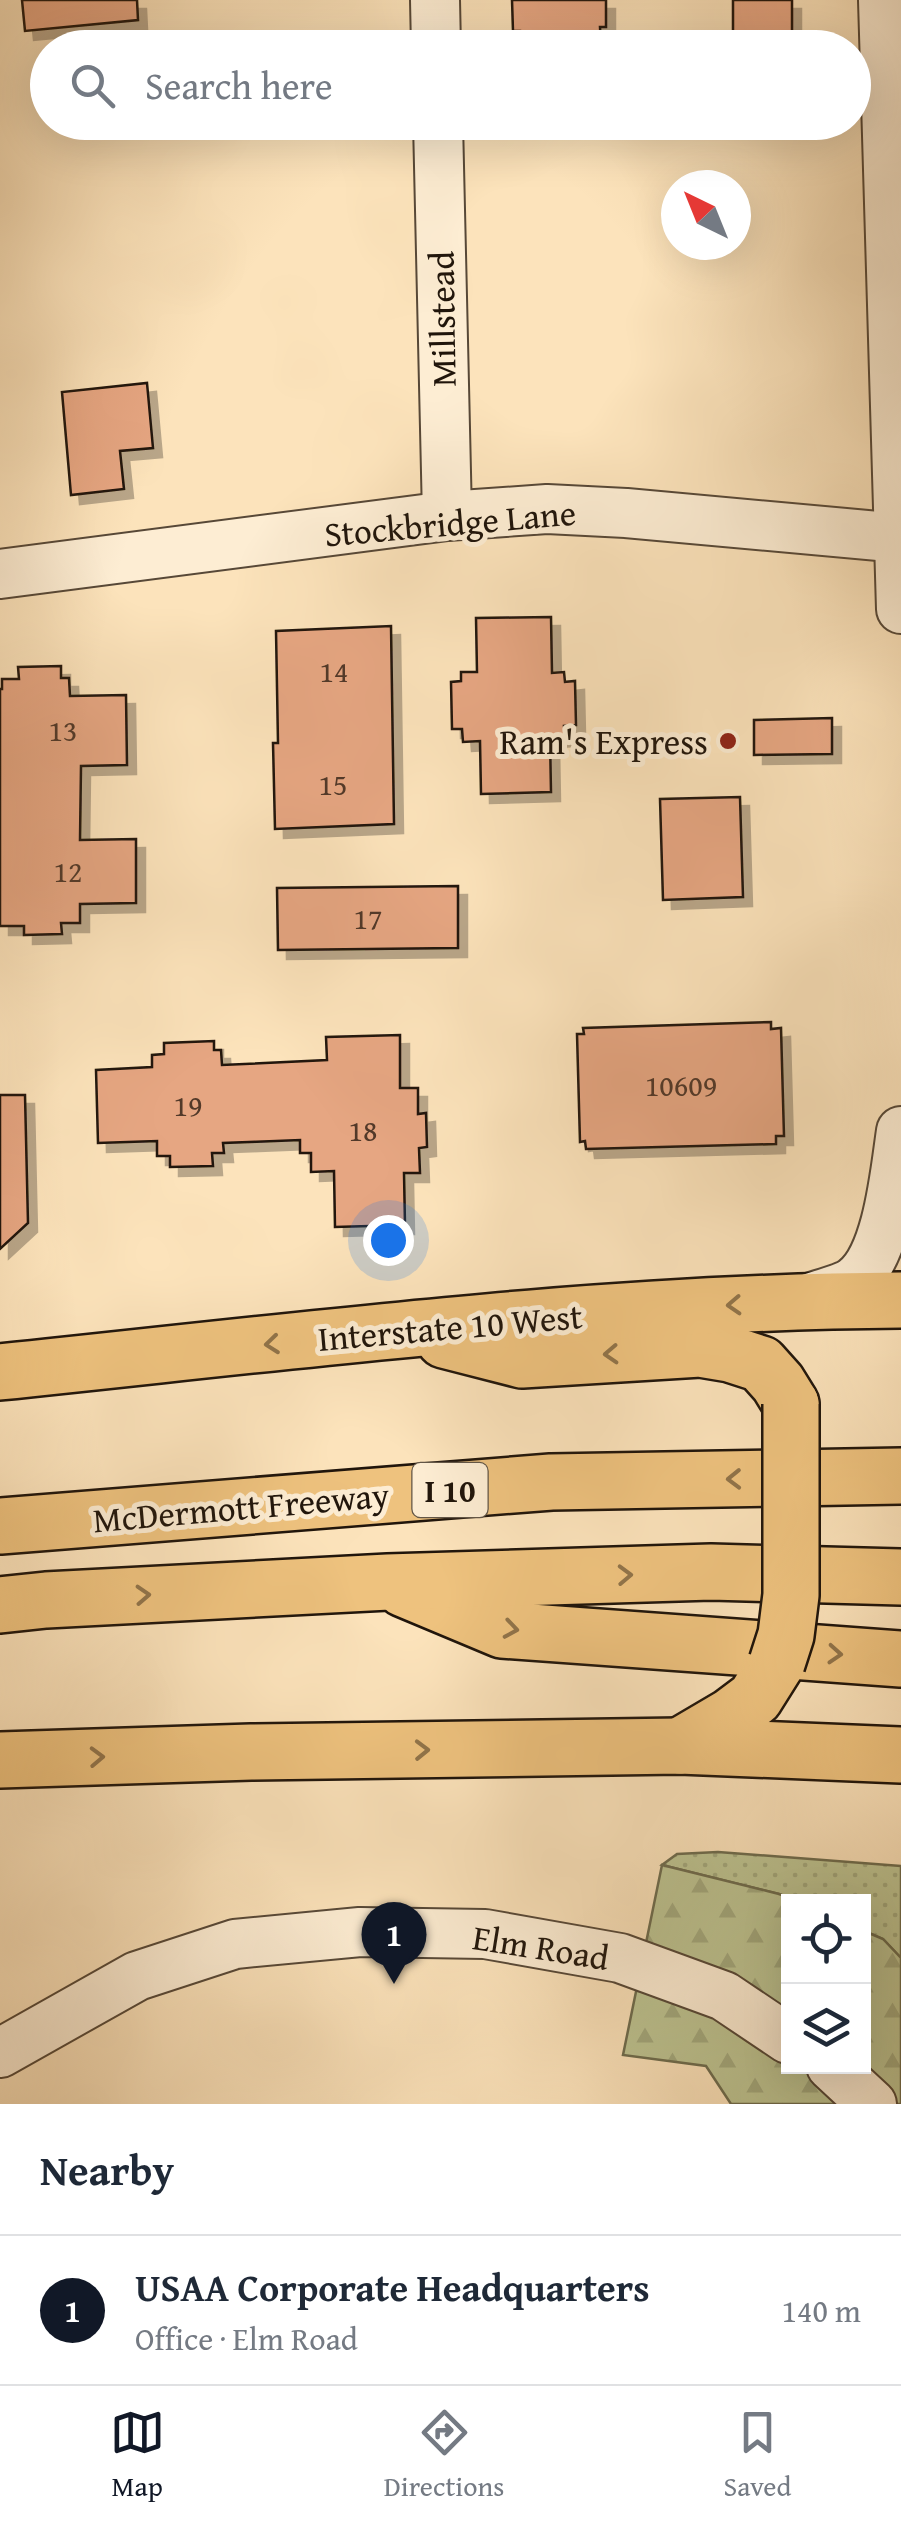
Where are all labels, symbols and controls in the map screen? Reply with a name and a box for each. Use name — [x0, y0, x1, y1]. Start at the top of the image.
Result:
search box — [30, 30, 871, 140]
text: Search here — [145, 57, 333, 113]
icon: search — [65, 58, 120, 113]
north arrow — [661, 170, 751, 260]
street label: Millstead — [415, 250, 469, 387]
street label: Stockbridge Lane — [322, 487, 578, 559]
house number: 14 — [320, 649, 348, 693]
house number: 13 — [49, 708, 77, 752]
place label: Ram's Express — [500, 716, 708, 767]
marker: Ram's Express — [717, 730, 739, 752]
house number: 15 — [319, 762, 347, 806]
house number: 12 — [54, 849, 82, 893]
house number: 17 — [354, 896, 382, 940]
house number: 10609 — [645, 1063, 717, 1107]
house number: 19 — [174, 1083, 202, 1127]
house number: 18 — [349, 1108, 377, 1152]
your location — [363, 1215, 414, 1266]
street label: Interstate 10 West — [316, 1290, 584, 1364]
one-way arrow — [725, 1294, 741, 1315]
one-way arrow — [263, 1333, 279, 1354]
one-way arrow — [603, 1343, 619, 1364]
road number: I 10 — [412, 1463, 488, 1517]
one-way arrow — [725, 1468, 740, 1490]
street label: McDermott Freeway — [91, 1469, 392, 1545]
one-way arrow — [618, 1564, 634, 1585]
one-way arrow — [136, 1585, 152, 1606]
one-way arrow — [503, 1618, 519, 1639]
one-way arrow — [827, 1643, 843, 1664]
one-way arrow — [416, 1739, 431, 1761]
one-way arrow — [90, 1746, 106, 1767]
map controls — [781, 1894, 871, 2074]
button: locate — [781, 1894, 871, 1984]
pin: 1 — [362, 1902, 426, 1984]
street label: Elm Road — [469, 1911, 613, 1983]
button: layers — [781, 1984, 871, 2074]
text: Nearby — [40, 2139, 174, 2200]
text: USAA Corporate Headquarters — [135, 2259, 650, 2315]
text: 1 — [64, 2287, 81, 2334]
text: 140 m — [782, 2287, 861, 2334]
text: Office · Elm Road — [135, 2315, 358, 2362]
tab: Map — [110, 2405, 165, 2506]
tab: Directions — [384, 2405, 504, 2506]
tab: Saved — [724, 2405, 791, 2506]

